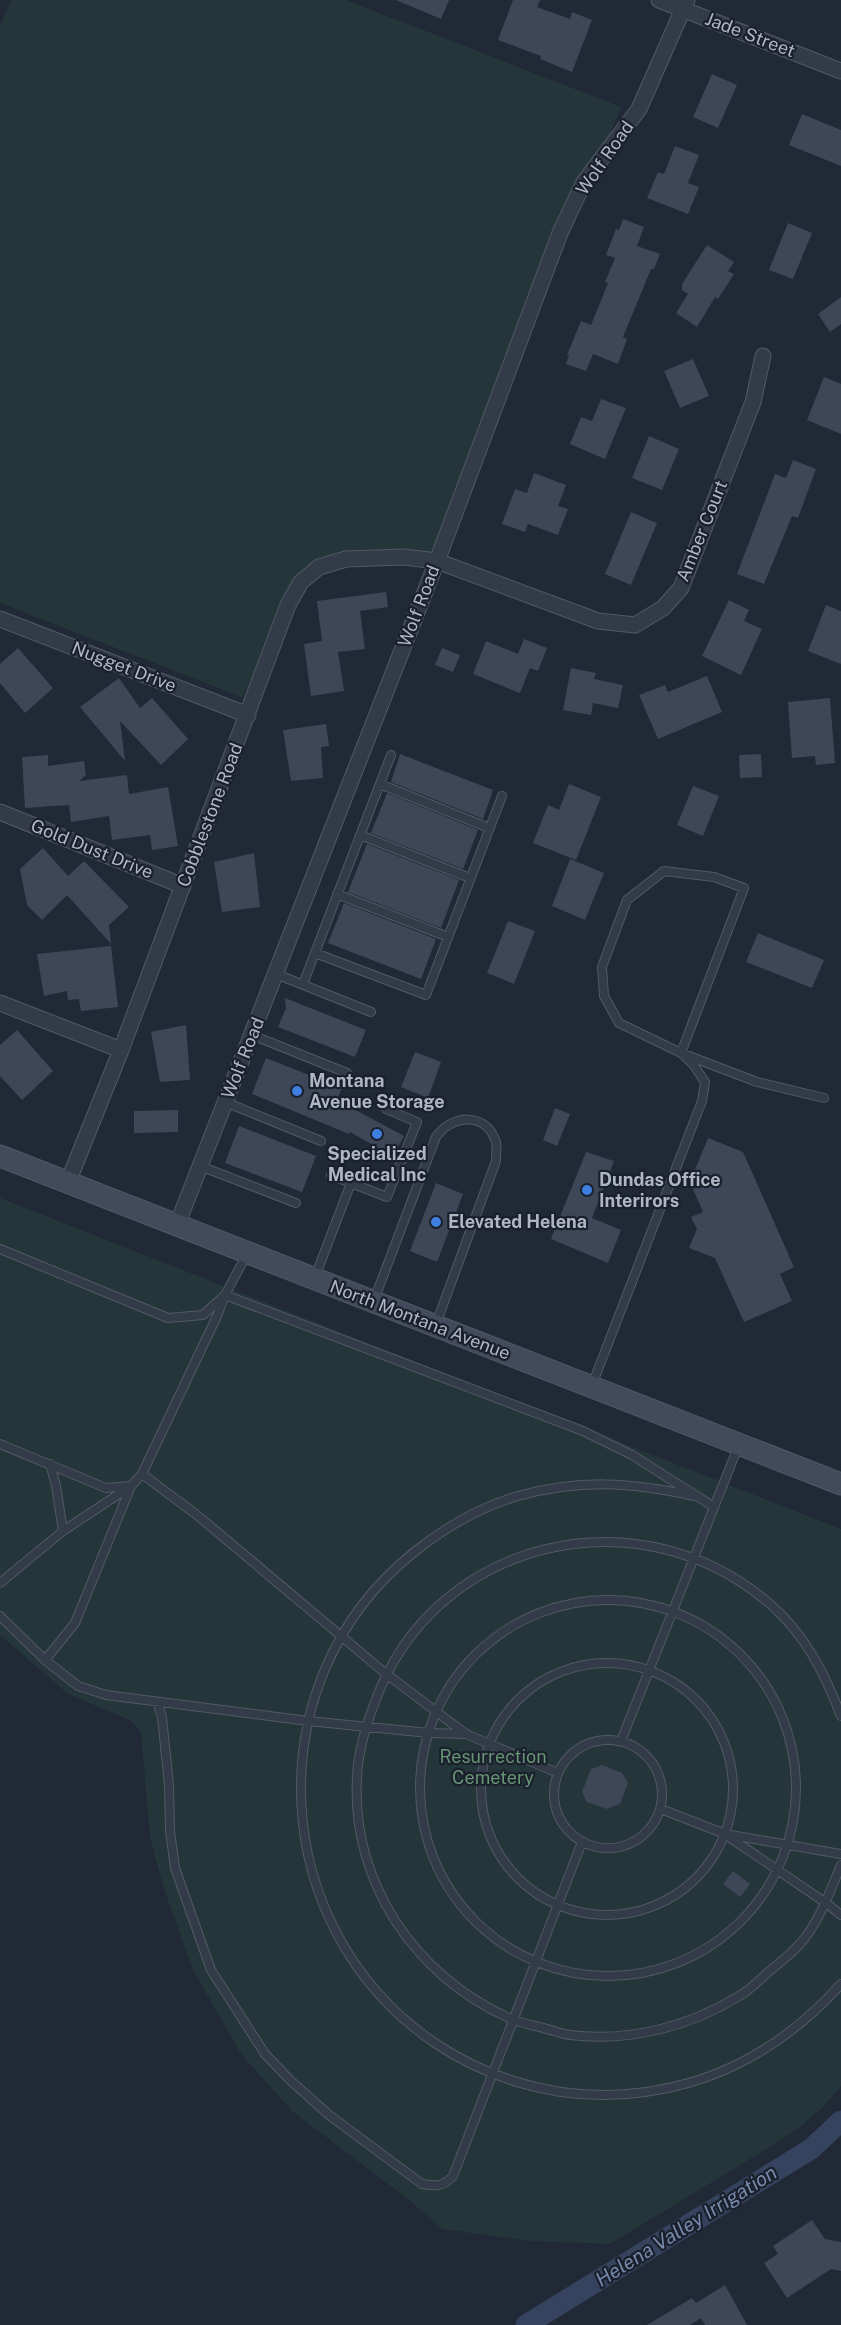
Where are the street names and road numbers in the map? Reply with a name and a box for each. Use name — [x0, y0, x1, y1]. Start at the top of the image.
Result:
street label: Jade Street — [702, 8, 798, 61]
street label: Wolf Road — [571, 117, 638, 199]
street label: Amber Court — [672, 477, 731, 585]
street label: Wolf Road — [393, 562, 444, 650]
street label: Nugget Drive — [69, 637, 179, 696]
street label: Cobblestone Road — [172, 740, 247, 890]
street label: Gold Dust Drive — [28, 814, 156, 883]
street label: Wolf Road — [217, 1014, 268, 1101]
street label: North Montana Avenue — [327, 1275, 513, 1364]

